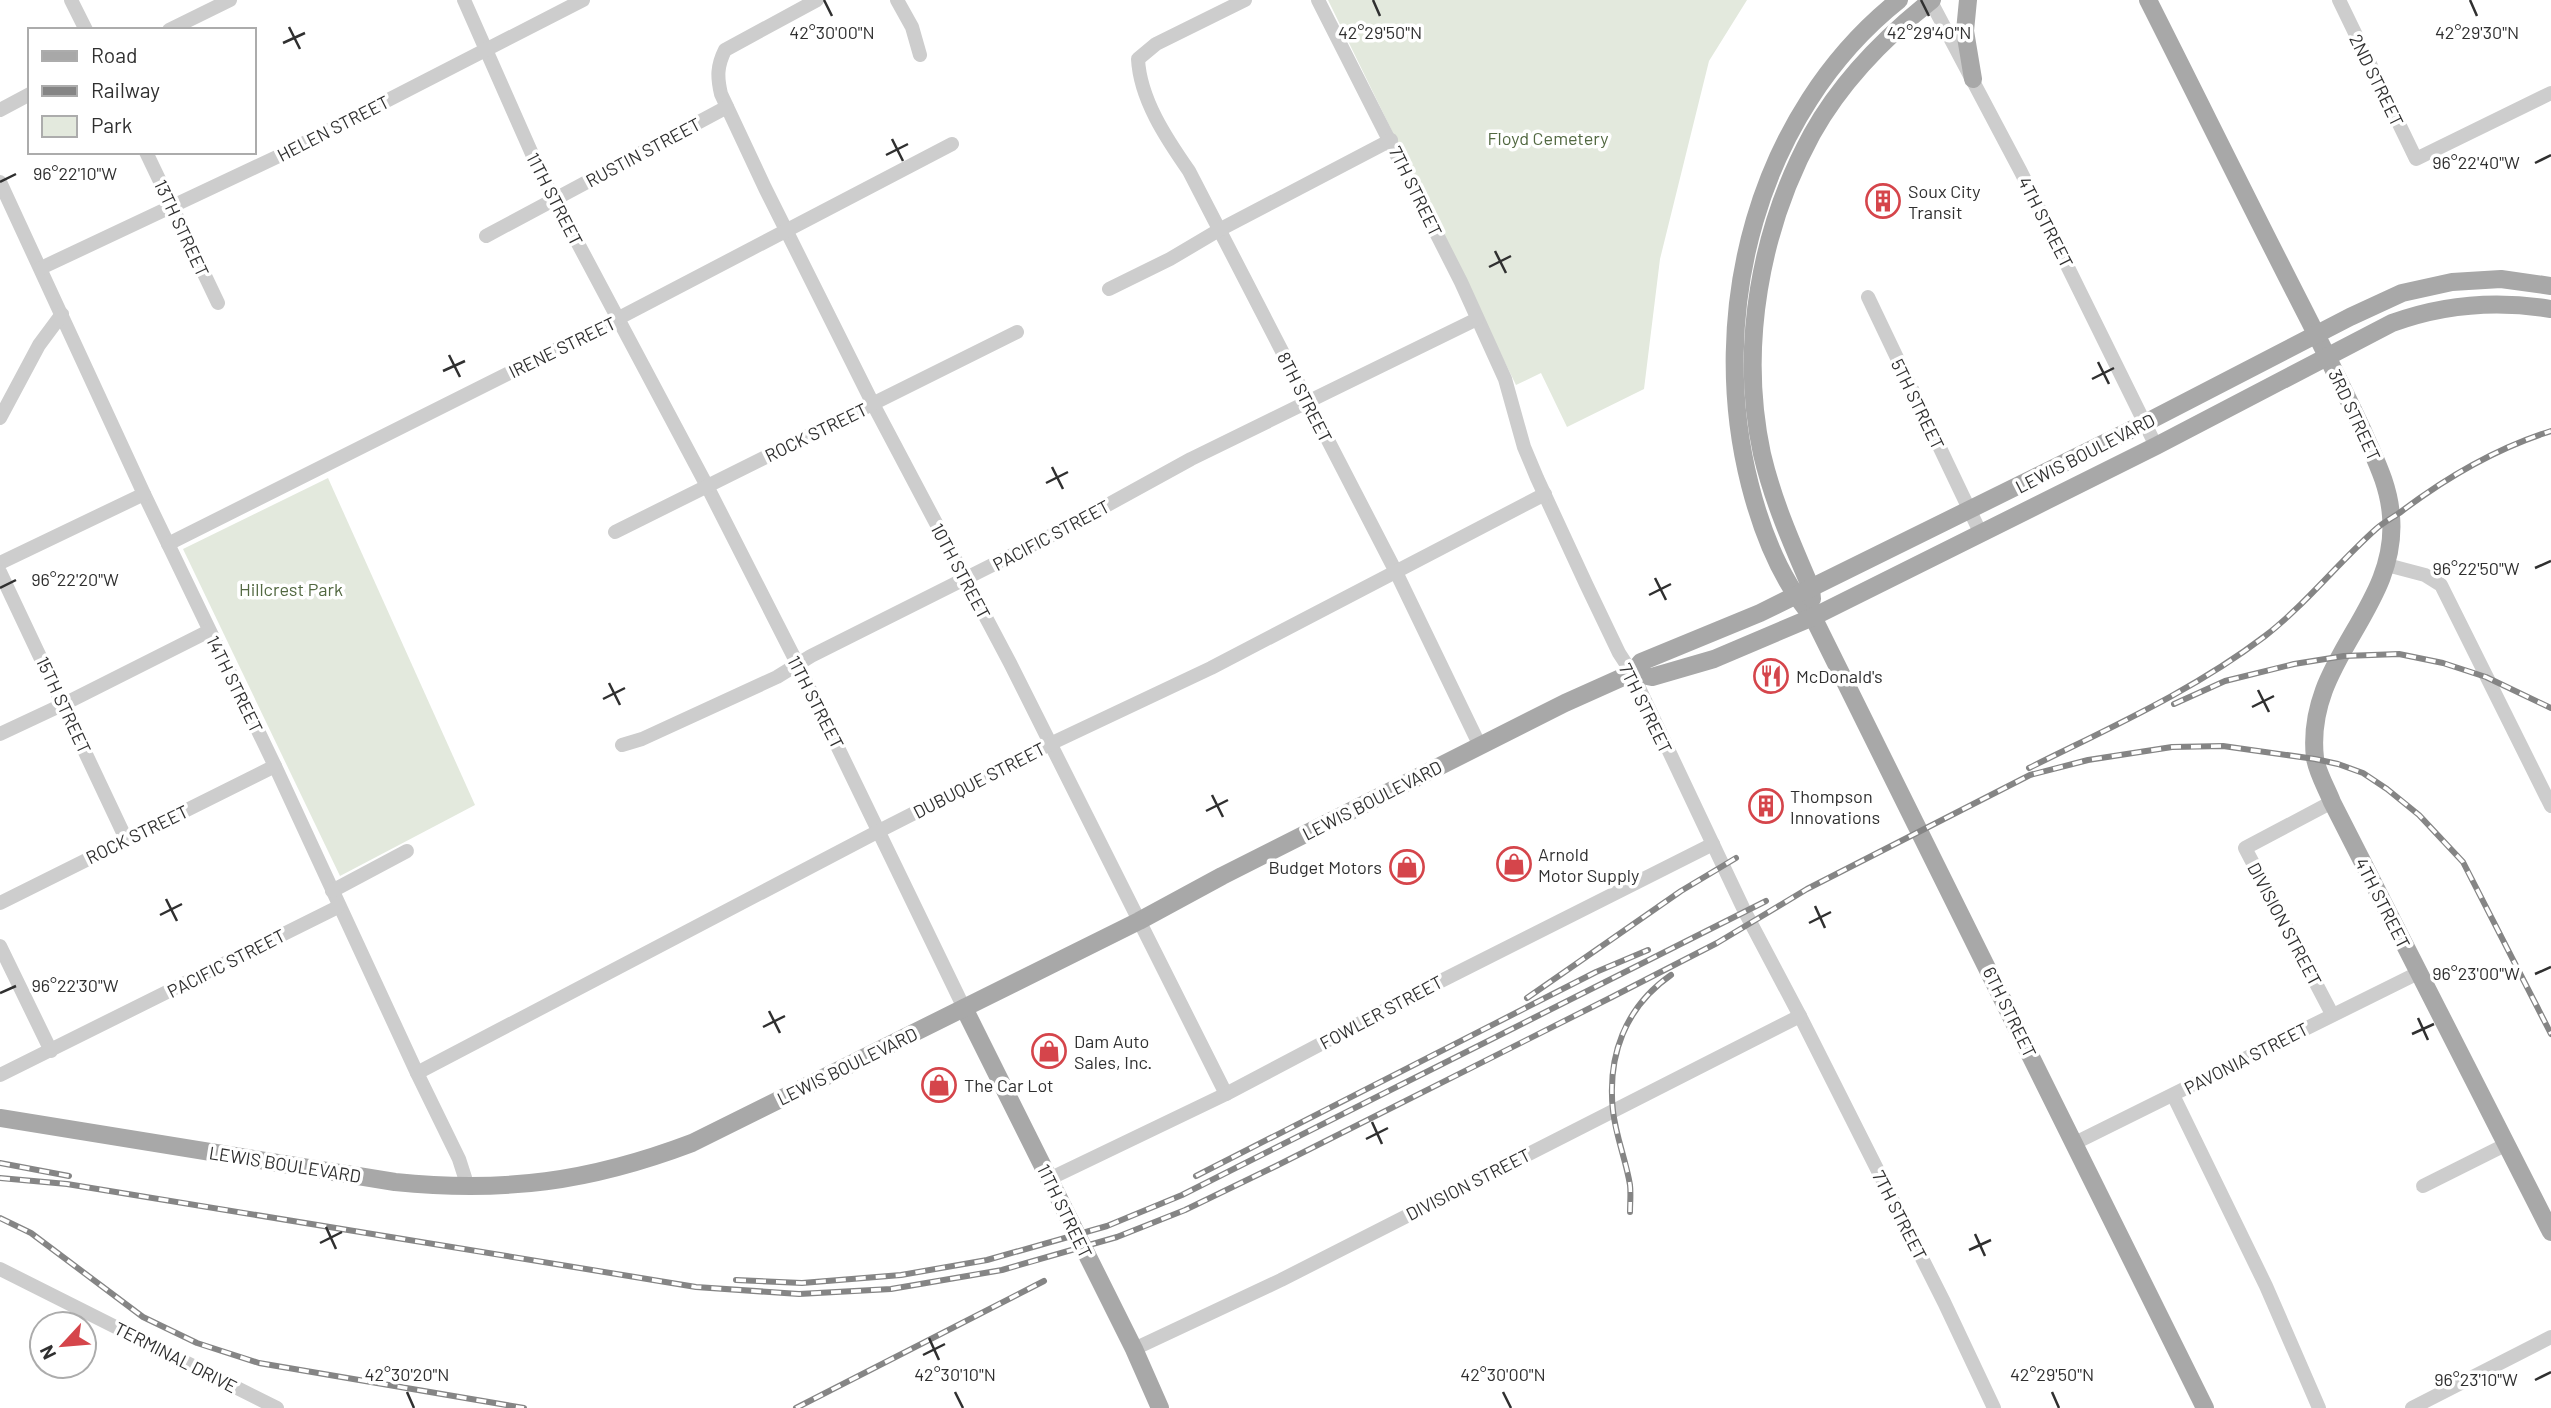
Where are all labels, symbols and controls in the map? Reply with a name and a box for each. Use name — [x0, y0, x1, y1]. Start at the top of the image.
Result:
text: 42°30'00"N — [789, 21, 875, 43]
text: 42°29'50"N — [1338, 21, 1422, 43]
text: 42°29'40"N — [1887, 21, 1971, 43]
text: 42°29'30"N — [2435, 21, 2519, 43]
legend — [28, 28, 256, 154]
street label: 2ND STREET — [2345, 30, 2409, 130]
text: Road — [91, 42, 137, 67]
text: Railway — [91, 77, 160, 102]
street label: HELEN STREET — [273, 90, 393, 166]
text: Park — [91, 112, 132, 137]
street label: RUSTIN STREET — [582, 112, 704, 192]
park label: Floyd Cemetery — [1487, 127, 1609, 149]
street label: 7TH STREET — [1385, 142, 1447, 240]
street label: 11TH STREET — [522, 149, 588, 249]
text: 96°22'40"W — [2432, 151, 2520, 173]
text: 96°22'10"W — [33, 162, 117, 184]
street label: 4TH STREET — [2014, 173, 2078, 271]
street label: 13TH STREET — [150, 176, 214, 280]
place label: Soux City Transit — [1908, 180, 1981, 223]
building icon: Soux City Transit — [1864, 182, 1902, 220]
street label: IRENE STREET — [505, 312, 619, 382]
street label: 8TH STREET — [1273, 348, 1337, 446]
street label: 5TH STREET — [1887, 355, 1949, 453]
street label: 3RD STREET — [2324, 366, 2386, 464]
street label: ROCK STREET — [761, 398, 871, 466]
street label: LEWIS BOULEVARD — [2012, 408, 2158, 498]
street label: PACIFIC STREET — [989, 495, 1113, 575]
street label: 10TH STREET — [927, 519, 995, 623]
text: 96°22'50"W — [2432, 557, 2520, 579]
text: 96°22'20"W — [31, 568, 119, 590]
park label: Hillcrest Park — [239, 578, 343, 600]
street label: 14TH STREET — [202, 632, 268, 736]
street label: 11TH STREET — [783, 652, 849, 752]
street label: 15TH STREET — [32, 653, 96, 757]
restaurant icon: McDonald's — [1752, 657, 1790, 695]
street label: 7TH STREET — [1615, 659, 1677, 757]
place label: McDonald's — [1796, 665, 1883, 687]
street label: DUBUQUE STREET — [909, 737, 1049, 823]
street label: LEWIS BOULEVARD — [1299, 755, 1445, 845]
place label: Thompson Innovations — [1790, 785, 1880, 828]
building icon: Thompson Innovations — [1747, 787, 1785, 825]
street label: ROCK STREET — [82, 800, 192, 868]
place label: Arnold Motor Supply — [1538, 843, 1639, 886]
shop icon: Arnold Motor Supply — [1495, 845, 1533, 883]
shop icon: Budget Motors — [1388, 848, 1426, 886]
street label: 4TH STREET — [2351, 854, 2415, 952]
place label: Budget Motors — [1268, 856, 1382, 878]
street label: DIVISION STREET — [2243, 859, 2327, 989]
street label: PACIFIC STREET — [163, 924, 289, 1002]
text: 96°23'00"W — [2432, 962, 2520, 984]
street label: 6TH STREET — [1979, 963, 2041, 1061]
street label: FOWLER STREET — [1316, 970, 1446, 1054]
text: 96°22'30"W — [31, 974, 119, 996]
street label: PAVONIA STREET — [2180, 1017, 2312, 1099]
street label: LEWIS BOULEVARD — [773, 1022, 921, 1110]
place label: Dam Auto Sales, Inc. — [1074, 1030, 1152, 1073]
shop icon: Dam Auto Sales, Inc. — [1030, 1032, 1068, 1070]
shop icon: The Car Lot — [920, 1066, 958, 1104]
place label: The Car Lot — [964, 1074, 1054, 1096]
street label: LEWIS BOULEVARD — [208, 1141, 362, 1187]
street label: DIVISION STREET — [1402, 1143, 1534, 1225]
street label: 11TH STREET — [1033, 1160, 1097, 1262]
street label: 7TH STREET — [1868, 1167, 1932, 1263]
north arrow — [28, 1310, 98, 1380]
street label: TERMINAL DRIVE — [111, 1317, 241, 1397]
text: N — [34, 1342, 60, 1363]
text: 42°30'20"N — [365, 1363, 449, 1385]
text: 42°30'10"N — [914, 1363, 996, 1385]
text: 42°30'00"N — [1460, 1363, 1546, 1385]
text: 42°29'50"N — [2010, 1363, 2094, 1385]
text: 96°23'10"W — [2434, 1368, 2518, 1390]

